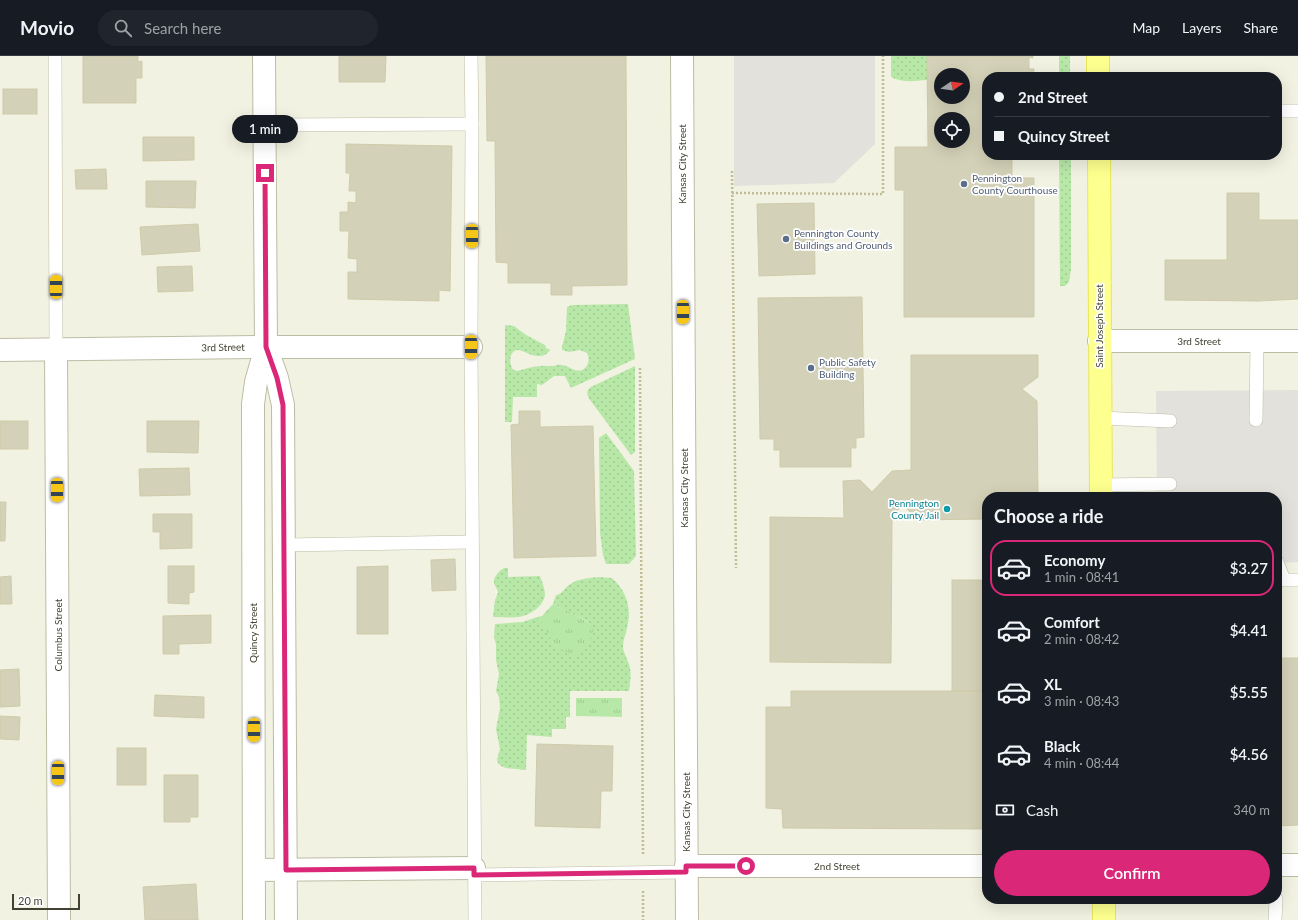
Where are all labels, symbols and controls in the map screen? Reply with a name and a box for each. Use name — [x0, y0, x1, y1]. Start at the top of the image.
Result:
search box — [98, 10, 378, 46]
text: Movio — [20, 16, 74, 39]
icon: search — [112, 17, 134, 39]
text: Search here — [144, 19, 221, 37]
text: Map — [1132, 19, 1160, 36]
text: Layers — [1182, 19, 1222, 36]
text: Share — [1244, 19, 1278, 36]
north arrow — [934, 68, 970, 104]
map controls — [934, 68, 970, 148]
text: 2nd Street — [1018, 88, 1088, 106]
button: locate — [934, 112, 970, 148]
callout: 1 min — [232, 115, 298, 143]
text: 1 min — [249, 121, 281, 137]
street label: Kansas City Street — [676, 124, 688, 204]
text: Quincy Street — [1018, 127, 1110, 145]
route end — [256, 164, 274, 182]
place label: Pennington County Courthouse — [972, 172, 1058, 196]
marker: Pennington County Courthouse — [959, 179, 969, 189]
car — [466, 224, 478, 248]
place label: Pennington County Buildings and Grounds — [794, 227, 893, 251]
marker: Pennington County Buildings and Grounds — [781, 234, 791, 244]
car — [50, 275, 62, 299]
street label: Saint Joseph Street — [1093, 284, 1105, 368]
car — [677, 300, 689, 324]
car — [465, 335, 477, 359]
street label: 3rd Street — [1177, 335, 1221, 347]
street label: 3rd Street — [201, 341, 245, 353]
place label: Public Safety Building — [819, 356, 877, 380]
marker: Public Safety Building — [806, 363, 816, 373]
street label: Kansas City Street — [678, 448, 690, 528]
car — [51, 478, 63, 502]
place label: Pennington County Jail — [889, 497, 939, 521]
marker: Pennington County Jail — [942, 504, 952, 514]
text: Choose a ride — [994, 505, 1103, 527]
icon: car — [996, 550, 1032, 586]
text: Economy — [1044, 551, 1105, 569]
text: $3.27 — [1230, 559, 1268, 577]
text: 1 min · 08:41 — [1044, 569, 1119, 585]
street label: Columbus Street — [52, 598, 64, 671]
street label: Quincy Street — [247, 603, 259, 663]
icon: car — [996, 612, 1032, 648]
text: Comfort — [1044, 613, 1100, 631]
text: $4.41 — [1230, 621, 1268, 639]
text: 2 min · 08:42 — [1044, 631, 1119, 647]
icon: car — [996, 674, 1032, 710]
text: XL — [1044, 675, 1062, 693]
text: $5.55 — [1230, 683, 1268, 701]
text: 3 min · 08:43 — [1044, 693, 1119, 709]
car — [248, 718, 260, 742]
icon: car — [996, 736, 1032, 772]
text: Black — [1044, 737, 1080, 755]
text: $4.56 — [1230, 745, 1268, 763]
text: 4 min · 08:44 — [1044, 755, 1119, 771]
car — [52, 761, 64, 785]
street label: Kansas City Street — [680, 772, 692, 852]
icon: cash — [994, 799, 1016, 821]
text: Cash — [1026, 801, 1058, 819]
text: 340 m — [1233, 802, 1270, 818]
button: Confirm — [994, 850, 1270, 896]
route start — [737, 857, 755, 875]
street label: 2nd Street — [814, 860, 860, 872]
scale bar — [12, 892, 80, 911]
text: 20 m — [18, 894, 43, 907]

